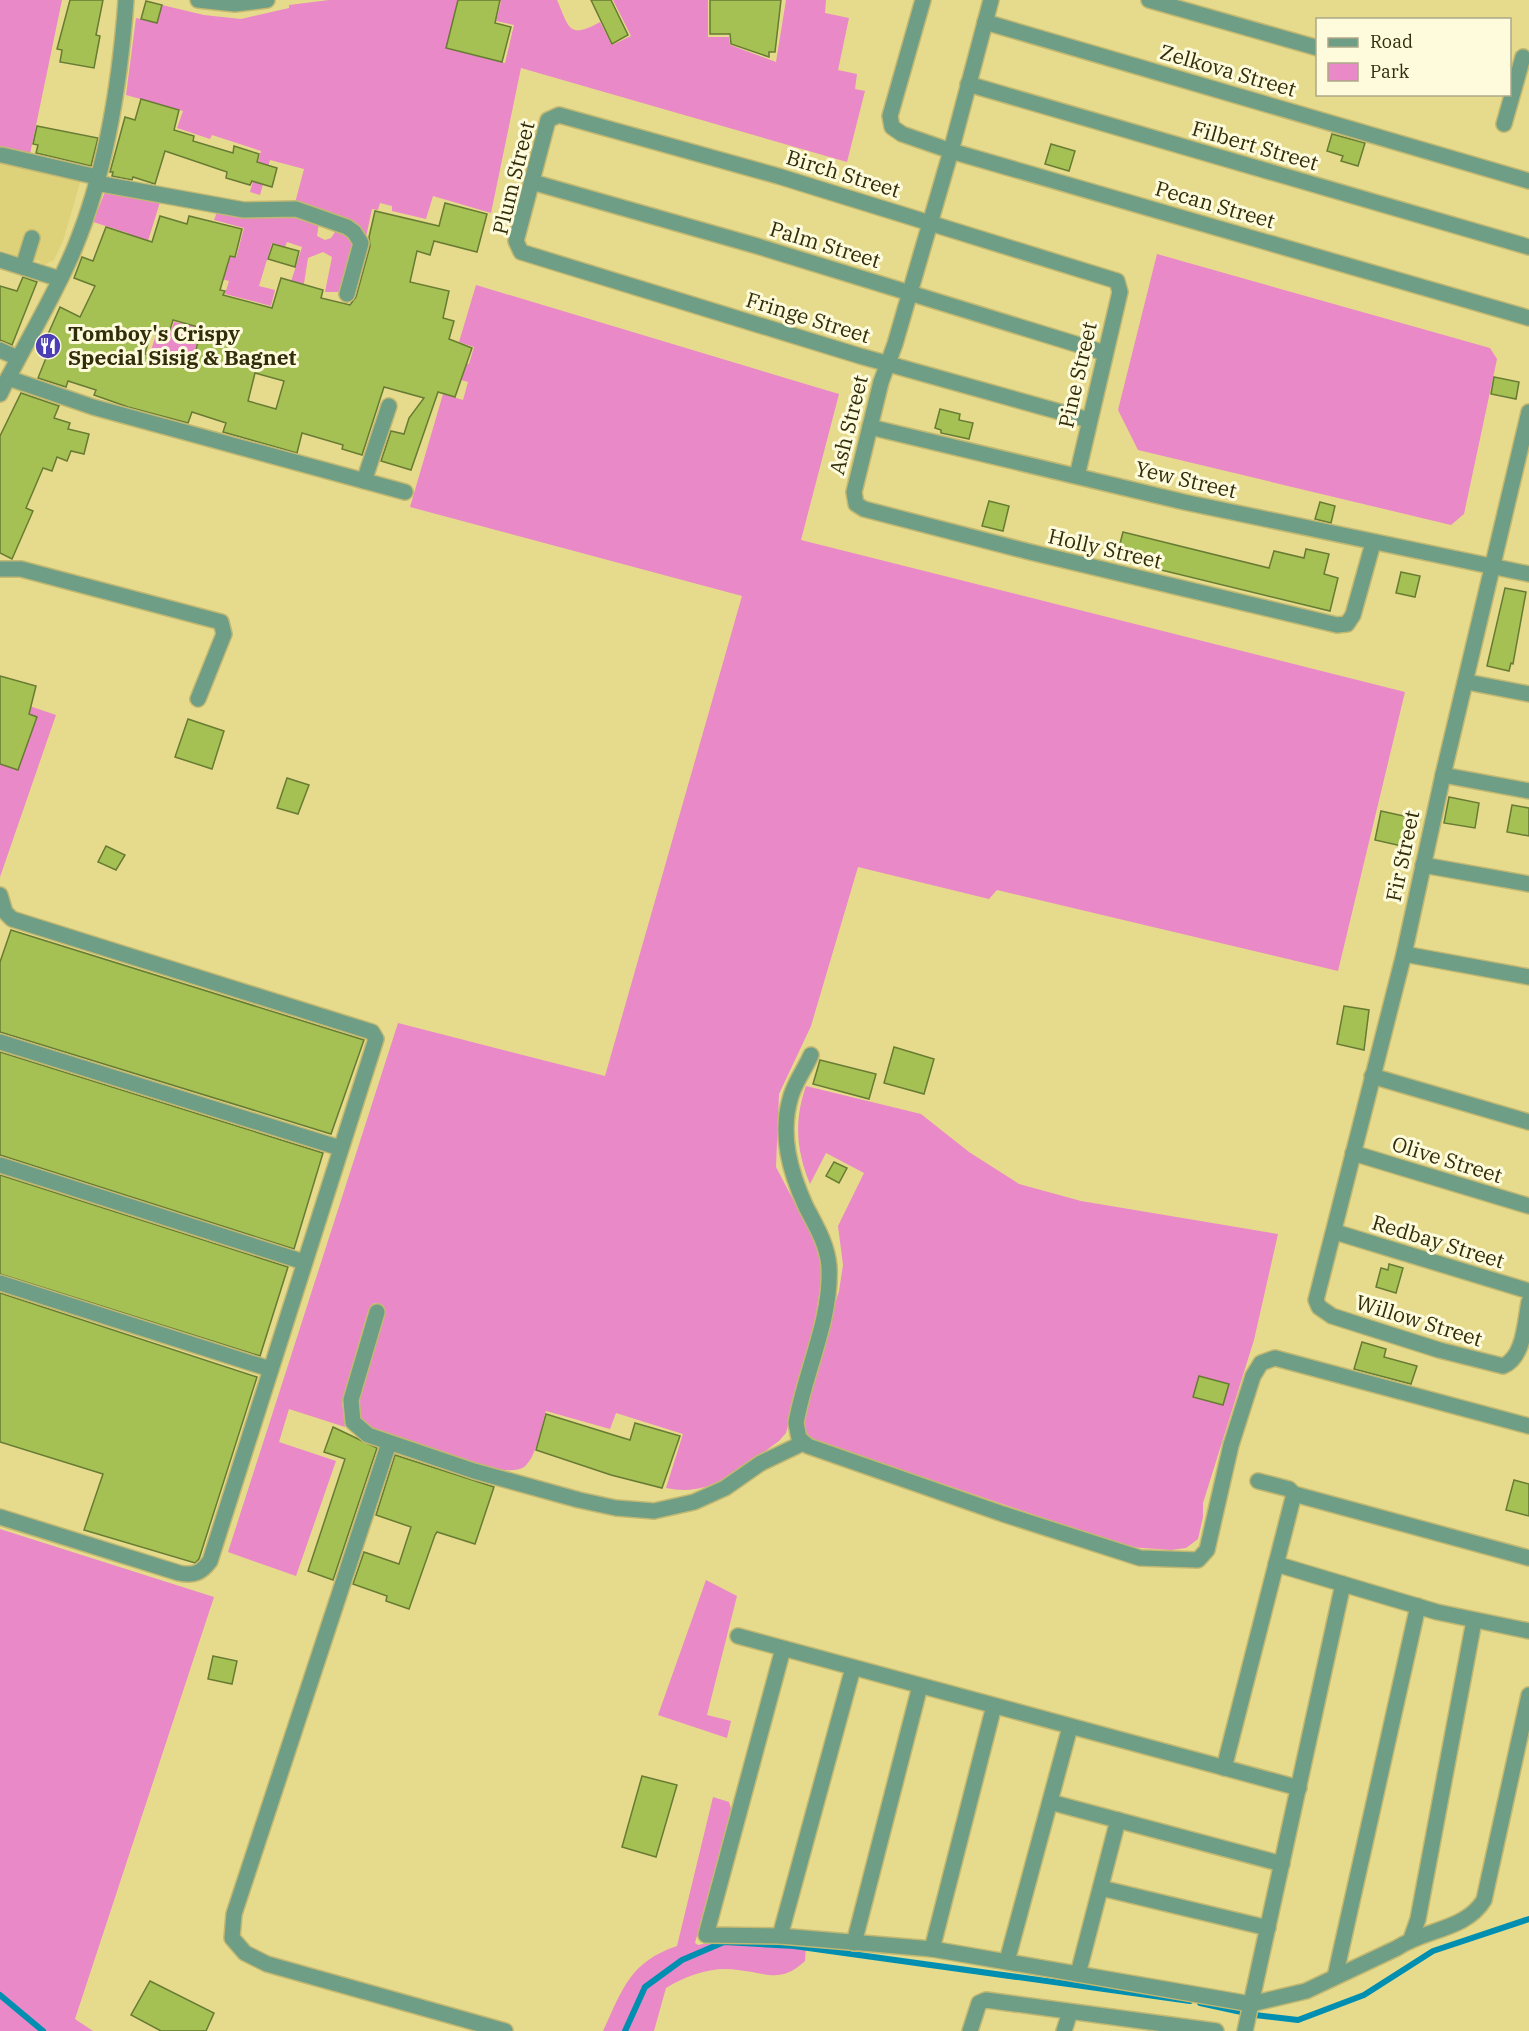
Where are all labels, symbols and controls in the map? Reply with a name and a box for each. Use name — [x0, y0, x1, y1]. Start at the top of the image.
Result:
legend — [1316, 18, 1511, 96]
text: Road — [1370, 30, 1413, 53]
street label: Zelkova Street — [1157, 37, 1300, 103]
text: Park — [1370, 60, 1410, 83]
street label: Filbert Street — [1189, 114, 1322, 176]
street label: Plum Street — [485, 118, 541, 238]
street label: Birch Street — [783, 142, 904, 204]
street label: Pecan Street — [1152, 174, 1278, 235]
street label: Palm Street — [766, 214, 884, 274]
street label: Fringe Street — [743, 285, 874, 349]
place label: Tomboy's Crispy Special Sisig & Bagnet — [68, 319, 297, 371]
street label: Pine Street — [1051, 319, 1103, 431]
restaurant icon: Tomboy's Crispy Special Sisig & Bagnet — [33, 331, 63, 361]
street label: Ash Street — [822, 372, 874, 477]
street label: Yew Street — [1133, 454, 1240, 504]
street label: Holly Street — [1046, 521, 1165, 575]
street label: Fir Street — [1379, 808, 1425, 904]
street label: Olive Street — [1389, 1129, 1506, 1189]
street label: Redbay Street — [1369, 1208, 1508, 1274]
street label: Willow Street — [1353, 1287, 1486, 1353]

